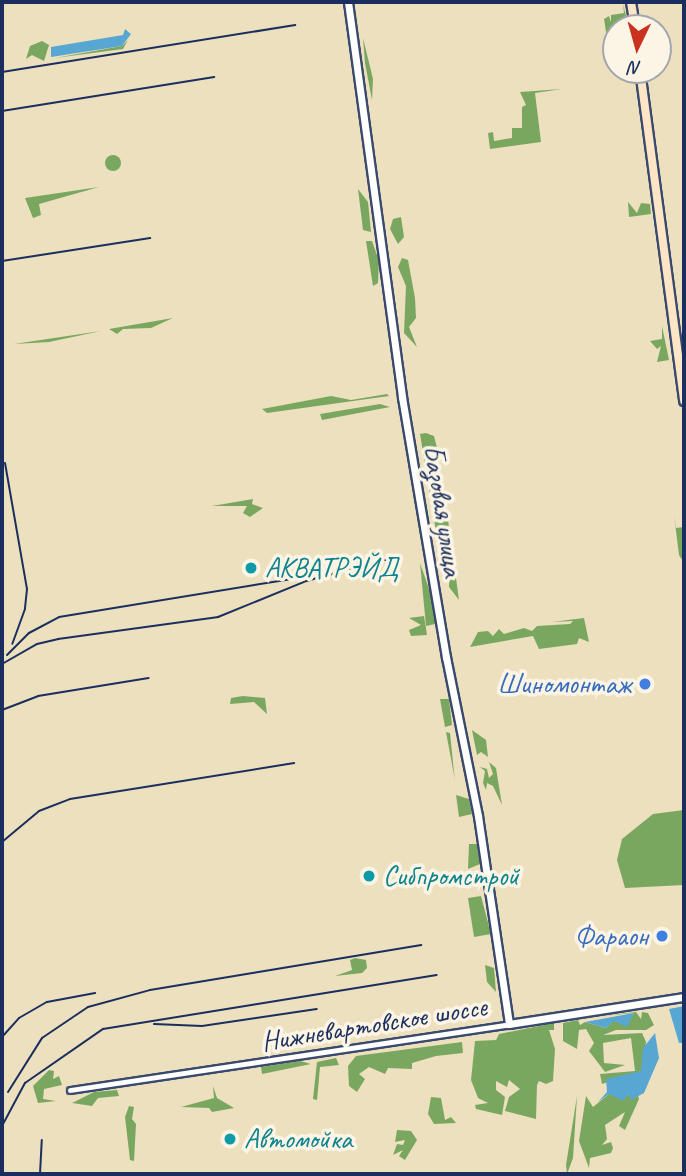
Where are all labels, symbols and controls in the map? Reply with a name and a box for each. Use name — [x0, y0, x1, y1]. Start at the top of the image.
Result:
north arrow — [602, 14, 672, 84]
text: N — [628, 55, 642, 80]
street label: Базовая улица — [416, 442, 470, 580]
place label: АКВАТРЭЙД — [265, 551, 398, 585]
marker: АКВАТРЭЙД — [243, 560, 259, 576]
place label: Шиномонтаж — [497, 667, 631, 701]
marker: Шиномонтаж — [637, 676, 653, 692]
place label: Сибпромстрой — [383, 859, 519, 893]
marker: Сибпромстрой — [361, 868, 377, 884]
place label: Фараон — [575, 919, 648, 953]
marker: Фараон — [654, 928, 670, 944]
street label: Нижневартовское шоссе — [258, 989, 490, 1059]
place label: Автомойка — [244, 1122, 352, 1156]
marker: Автомойка — [222, 1131, 238, 1147]

